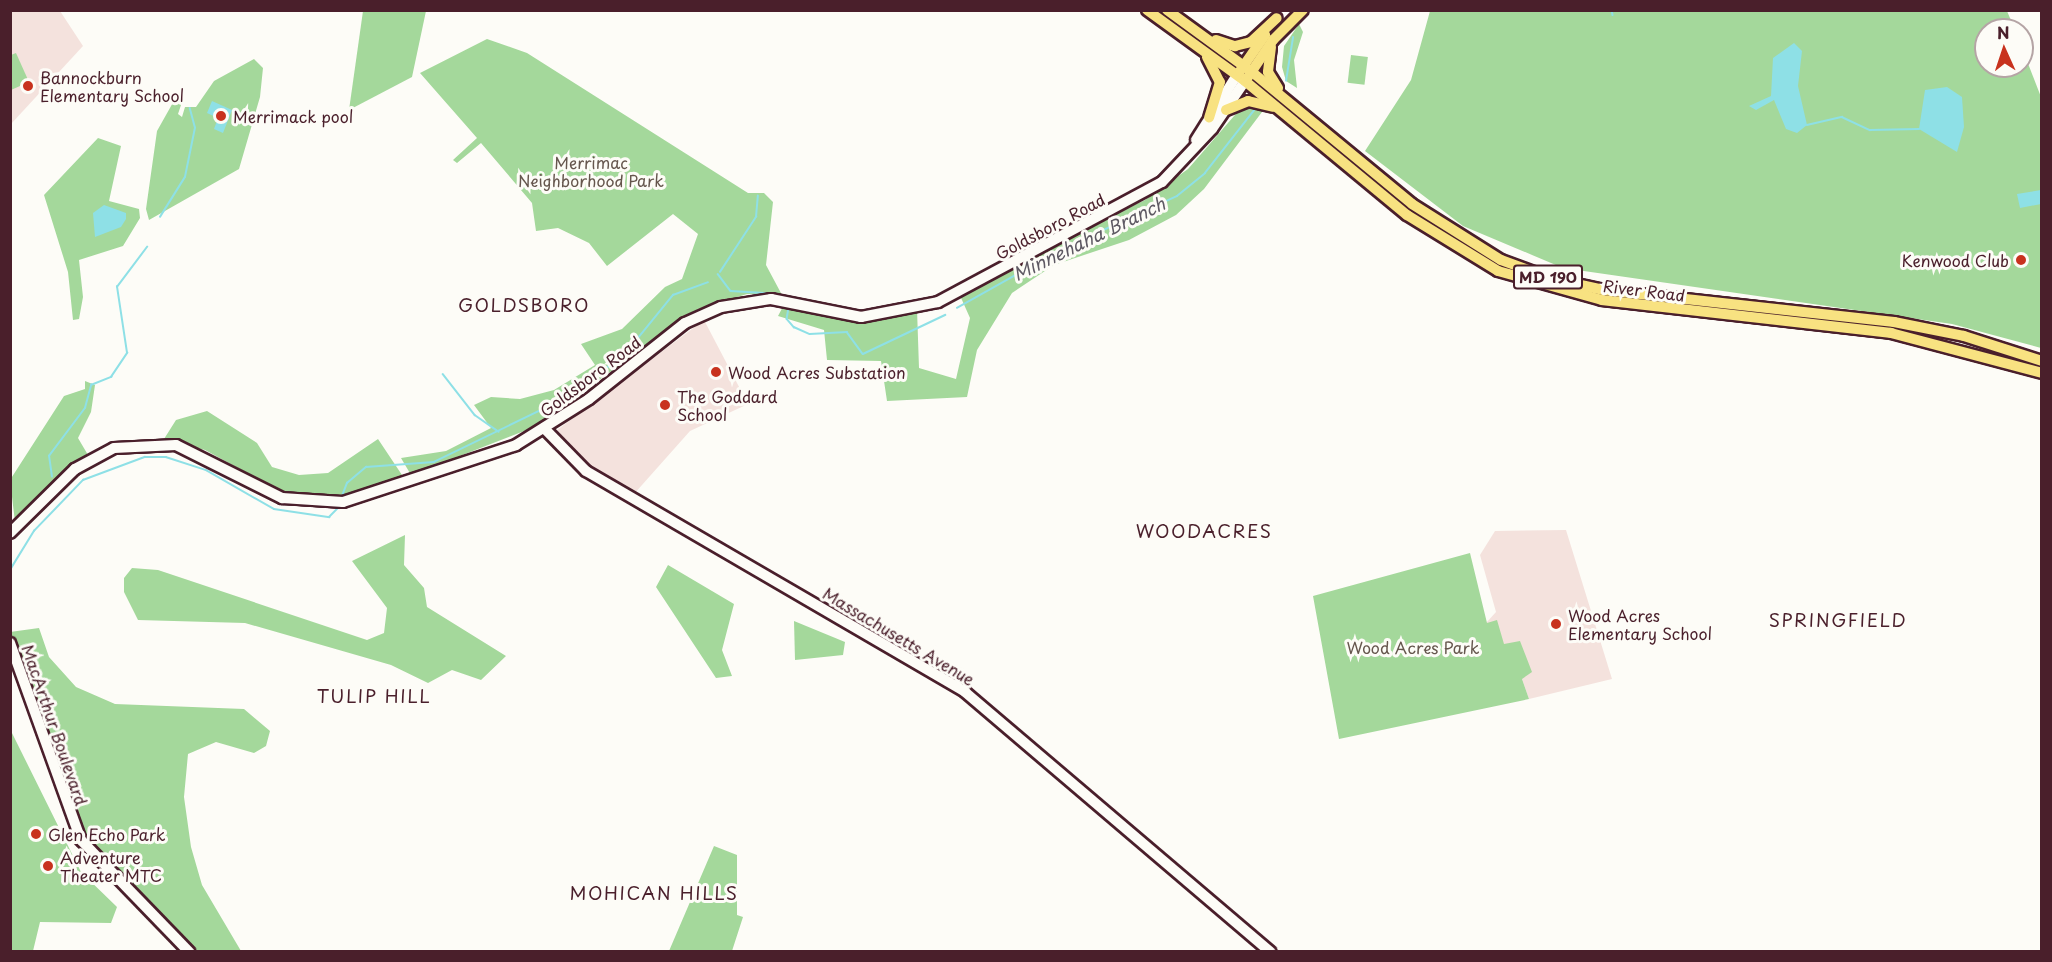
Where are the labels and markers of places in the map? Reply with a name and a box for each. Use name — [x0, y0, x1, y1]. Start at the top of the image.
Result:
place label: Bannockburn Elementary School — [40, 67, 184, 105]
marker: Bannockburn Elementary School — [21, 79, 35, 93]
place label: Merrimack pool — [233, 106, 354, 126]
marker: Merrimack pool — [214, 109, 228, 123]
place label: Kenwood Club — [1901, 250, 2009, 270]
marker: Kenwood Club — [2014, 253, 2028, 267]
place label: Wood Acres Substation — [728, 362, 907, 382]
marker: Wood Acres Substation — [709, 365, 723, 379]
place label: The Goddard School — [677, 386, 777, 424]
marker: The Goddard School — [658, 398, 672, 412]
place label: Wood Acres Elementary School — [1568, 605, 1712, 643]
marker: Wood Acres Elementary School — [1549, 617, 1563, 631]
place label: Glen Echo Park — [48, 824, 167, 844]
marker: Glen Echo Park — [29, 827, 43, 841]
place label: Adventure Theater MTC — [60, 847, 163, 885]
marker: Adventure Theater MTC — [41, 859, 55, 873]

